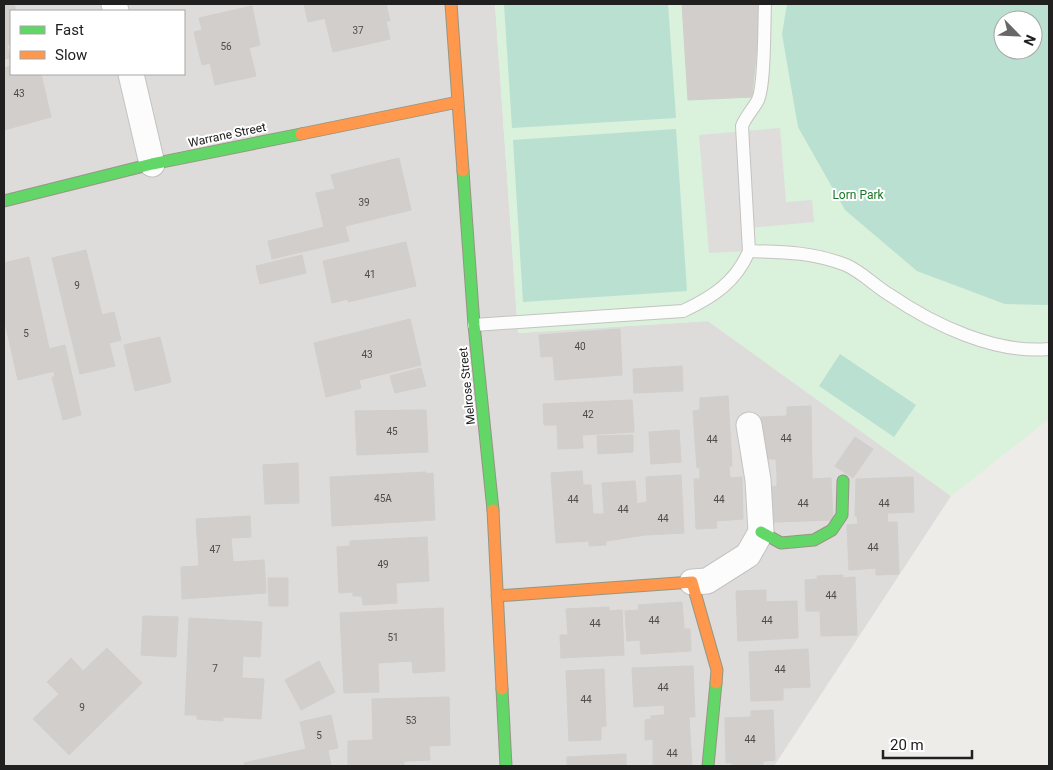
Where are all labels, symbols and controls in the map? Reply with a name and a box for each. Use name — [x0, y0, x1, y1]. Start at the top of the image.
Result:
legend — [10, 10, 185, 75]
north arrow — [993, 10, 1043, 60]
text: Fast — [55, 21, 84, 39]
house number: 37 — [352, 25, 364, 36]
text: N — [1021, 33, 1039, 48]
house number: 56 — [220, 41, 232, 52]
text: Slow — [55, 46, 87, 64]
house number: 43 — [13, 88, 25, 99]
street label: Warrane Street — [187, 120, 267, 150]
park label: Lorn Park — [832, 188, 884, 202]
house number: 39 — [358, 197, 370, 208]
house number: 41 — [364, 269, 376, 280]
house number: 9 — [74, 280, 80, 291]
house number: 5 — [23, 328, 29, 339]
house number: 40 — [574, 341, 586, 352]
street label: Melrose Street — [456, 347, 478, 425]
house number: 43 — [361, 349, 373, 360]
house number: 42 — [582, 409, 594, 420]
house number: 45 — [386, 426, 398, 437]
house number: 44 — [780, 433, 792, 444]
house number: 44 — [706, 434, 718, 445]
house number: 45A — [374, 493, 392, 504]
house number: 44 — [567, 494, 579, 505]
house number: 44 — [713, 494, 725, 505]
house number: 44 — [797, 498, 809, 509]
house number: 44 — [878, 498, 890, 509]
house number: 44 — [617, 504, 629, 515]
house number: 44 — [657, 513, 669, 524]
house number: 44 — [867, 542, 879, 553]
house number: 47 — [209, 544, 221, 555]
house number: 49 — [377, 559, 389, 570]
house number: 44 — [825, 590, 837, 601]
house number: 44 — [648, 615, 660, 626]
house number: 44 — [761, 615, 773, 626]
house number: 44 — [589, 618, 601, 629]
house number: 51 — [387, 632, 399, 643]
house number: 7 — [212, 663, 218, 674]
house number: 44 — [774, 664, 786, 675]
house number: 44 — [657, 682, 669, 693]
house number: 44 — [580, 694, 592, 705]
house number: 9 — [79, 702, 85, 713]
house number: 53 — [405, 715, 417, 726]
scale bar — [883, 728, 972, 760]
house number: 5 — [316, 730, 322, 741]
house number: 44 — [744, 734, 756, 745]
text: 20 m — [890, 736, 924, 754]
house number: 44 — [666, 748, 678, 759]

